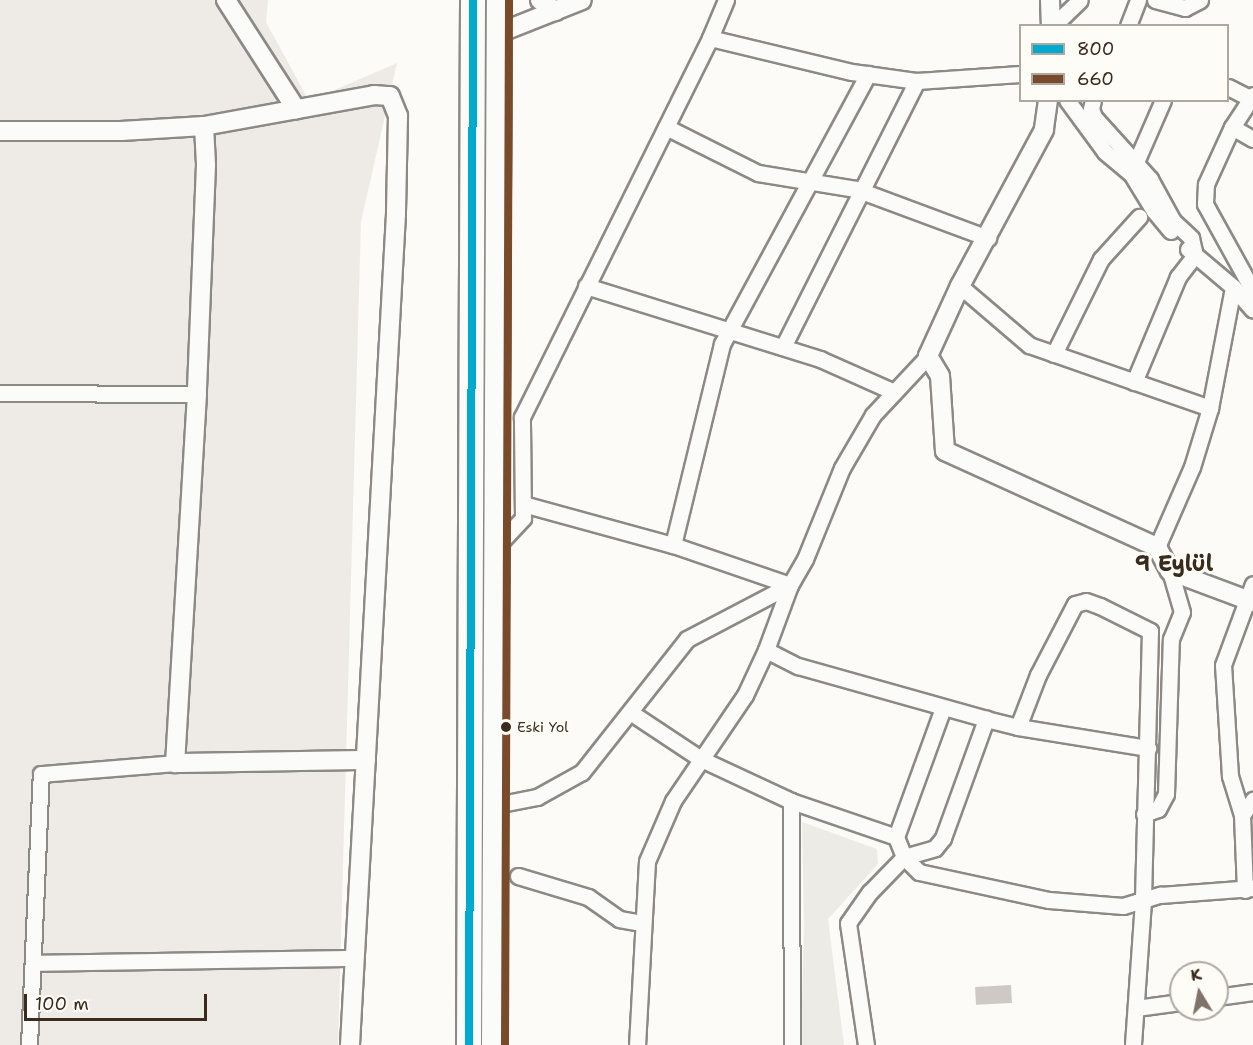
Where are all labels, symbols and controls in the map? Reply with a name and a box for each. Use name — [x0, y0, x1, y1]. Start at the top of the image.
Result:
legend — [1019, 24, 1229, 102]
text: 800 — [1077, 37, 1114, 61]
text: 660 — [1077, 67, 1114, 91]
district label: 9 Eylül — [1135, 551, 1213, 577]
place label: Eski Yol — [517, 719, 568, 735]
marker: Eski Yol — [500, 721, 512, 733]
north arrow — [1169, 961, 1229, 1021]
text: K — [1189, 963, 1203, 986]
scale bar — [27, 982, 210, 1020]
text: 100 m — [35, 992, 89, 1016]

